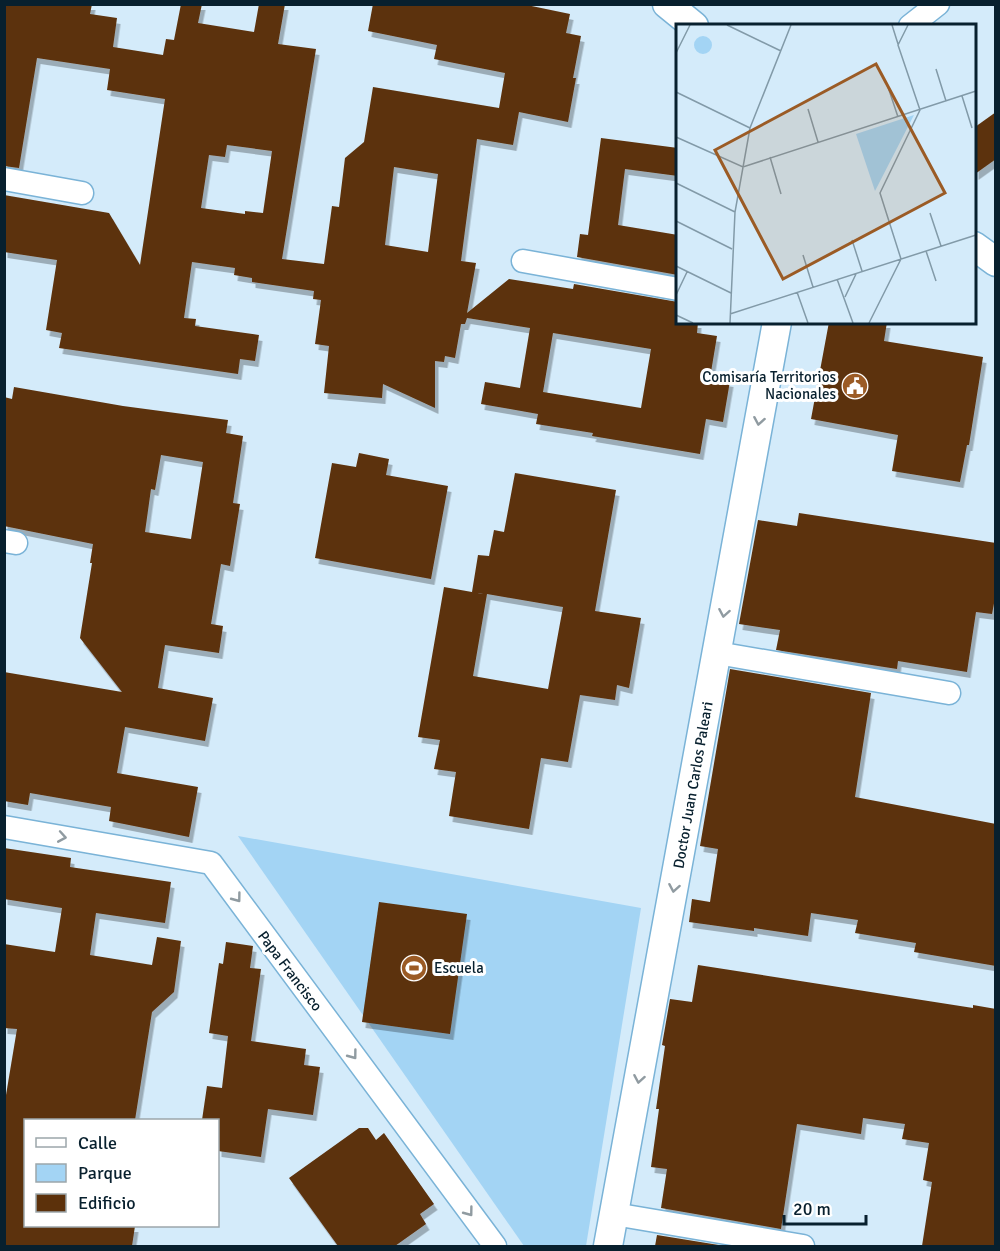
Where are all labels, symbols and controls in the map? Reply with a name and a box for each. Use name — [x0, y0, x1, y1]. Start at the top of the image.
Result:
inset map — [676, 24, 976, 324]
place label: Comisaría Territorios Nacionales — [702, 368, 836, 403]
public building icon: Comisaría Territorios Nacionales — [840, 371, 870, 401]
one-way arrow — [753, 416, 766, 426]
one-way arrow — [718, 608, 731, 618]
street label: Doctor Juan Carlos Paleari — [669, 700, 717, 870]
one-way arrow — [57, 830, 67, 843]
one-way arrow — [668, 882, 681, 892]
one-way arrow — [230, 892, 241, 903]
street label: Papa Francisco — [254, 927, 326, 1015]
sports icon: Escuela — [399, 953, 429, 983]
place label: Escuela — [434, 959, 484, 977]
one-way arrow — [346, 1049, 357, 1060]
one-way arrow — [633, 1075, 645, 1084]
legend — [24, 1119, 219, 1227]
text: Calle — [78, 1132, 117, 1154]
text: Parque — [78, 1162, 132, 1184]
scale bar — [784, 1188, 866, 1226]
text: Edificio — [78, 1192, 136, 1214]
text: 20 m — [793, 1198, 831, 1220]
one-way arrow — [462, 1205, 473, 1216]

